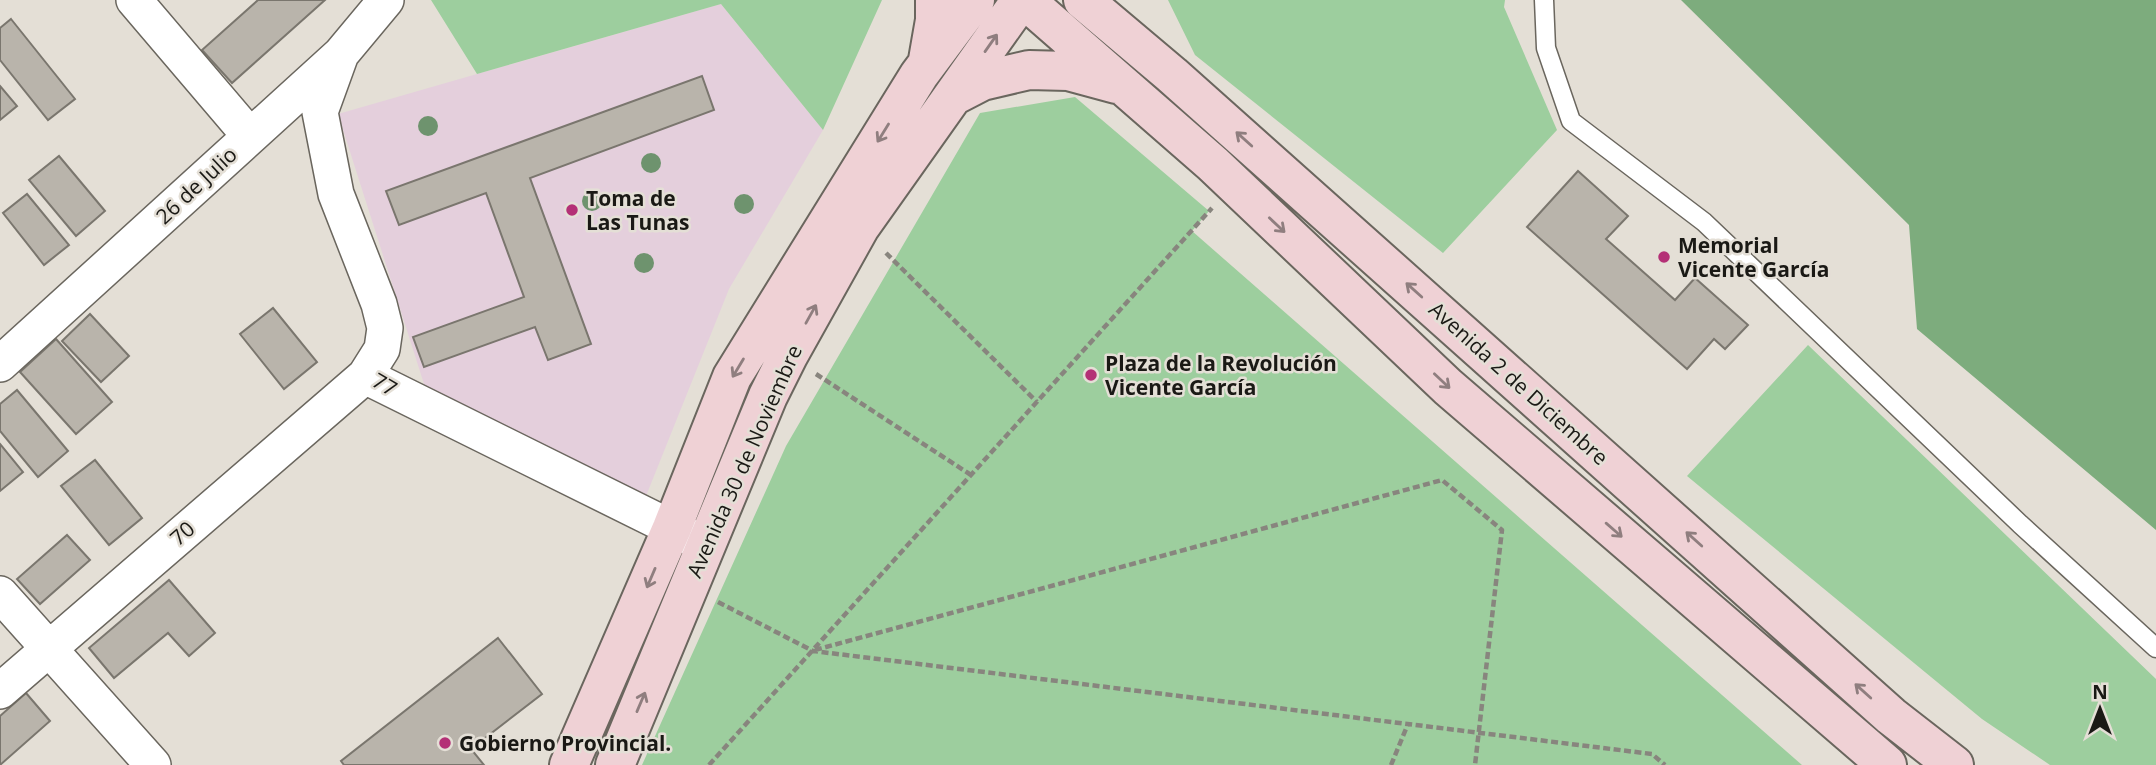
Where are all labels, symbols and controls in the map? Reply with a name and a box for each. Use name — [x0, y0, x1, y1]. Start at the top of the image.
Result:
one-way arrow — [983, 34, 998, 53]
one-way arrow — [876, 123, 891, 142]
one-way arrow — [1235, 131, 1253, 147]
street label: 26 de Julio — [149, 140, 243, 230]
place label: Toma de Las Tunas — [586, 184, 689, 236]
marker: Toma de Las Tunas — [564, 202, 580, 218]
one-way arrow — [1268, 216, 1285, 233]
place label: Memorial Vicente García — [1678, 231, 1829, 283]
marker: Memorial Vicente García — [1656, 249, 1672, 265]
one-way arrow — [1406, 282, 1424, 298]
street label: Avenida 2 de Diciembre — [1424, 295, 1614, 471]
one-way arrow — [804, 305, 818, 325]
street label: Avenida 30 de Noviembre — [680, 340, 808, 582]
place label: Plaza de la Revolución Vicente García — [1105, 349, 1337, 401]
one-way arrow — [730, 358, 744, 378]
street label: 77 — [368, 366, 402, 402]
marker: Plaza de la Revolución Vicente García — [1083, 367, 1099, 383]
one-way arrow — [1433, 373, 1451, 389]
street label: 70 — [164, 515, 200, 551]
one-way arrow — [1604, 522, 1622, 538]
one-way arrow — [1686, 531, 1703, 548]
one-way arrow — [644, 567, 657, 589]
north arrow — [2065, 674, 2135, 744]
text: N — [2092, 679, 2108, 705]
one-way arrow — [1855, 683, 1872, 700]
one-way arrow — [635, 692, 648, 713]
place label: Gobierno Provincial. — [459, 729, 671, 757]
marker: Gobierno Provincial. — [437, 735, 453, 751]

